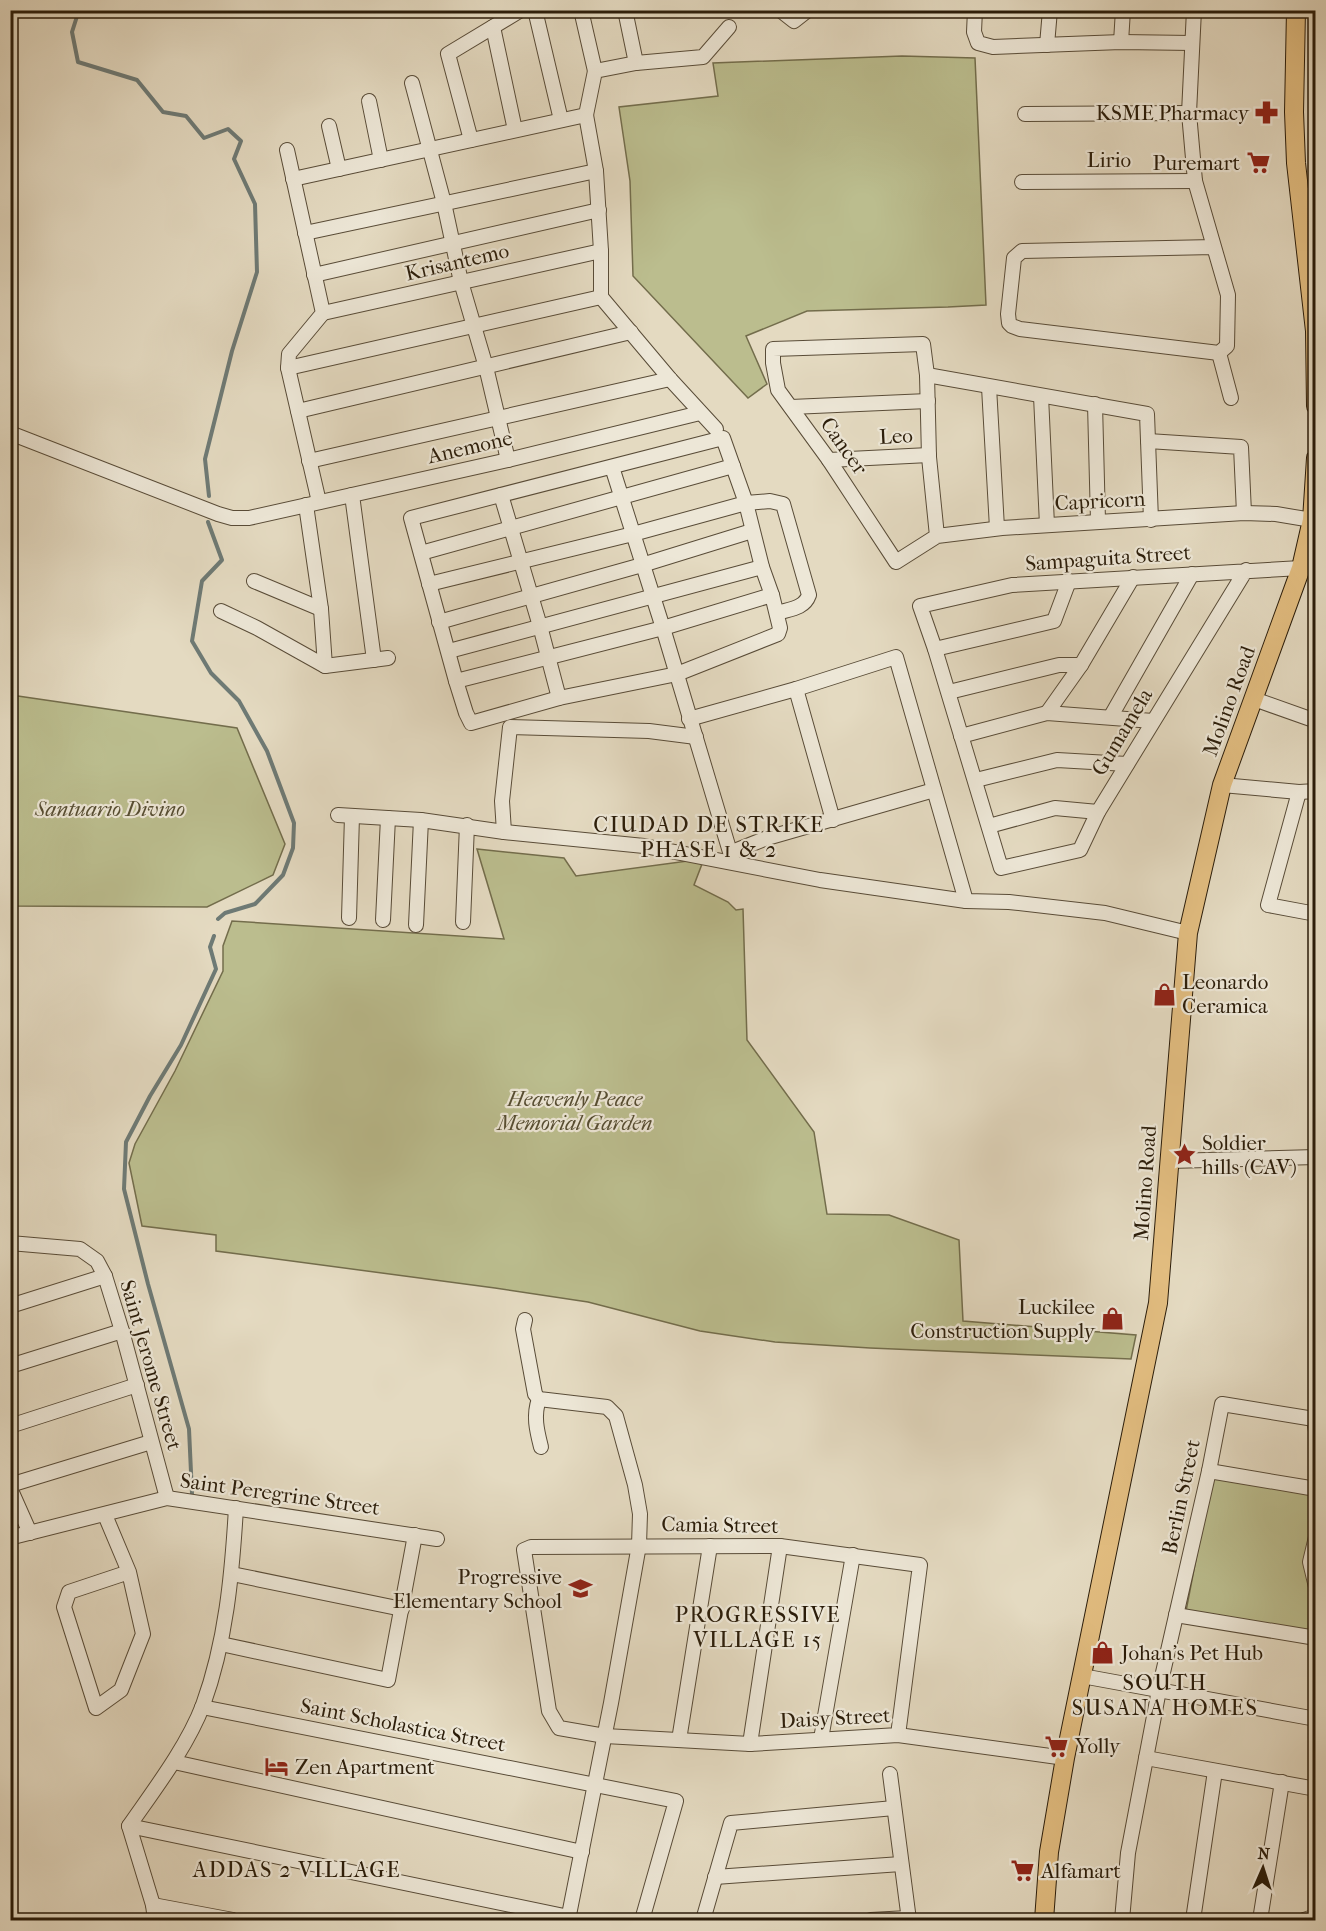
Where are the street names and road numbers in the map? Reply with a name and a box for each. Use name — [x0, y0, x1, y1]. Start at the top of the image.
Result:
street label: Lirio — [1087, 148, 1131, 172]
street label: Krisantemo — [403, 238, 511, 286]
street label: Cancer — [816, 413, 872, 479]
street label: Leo — [878, 423, 914, 449]
street label: Anemone — [424, 426, 515, 469]
street label: Capricorn — [1054, 487, 1146, 515]
street label: Sampaguita Street — [1024, 540, 1192, 576]
street label: Molino Road — [1198, 642, 1260, 759]
street label: Gumamela — [1087, 684, 1157, 780]
street label: Molino Road — [1129, 1124, 1161, 1241]
street label: Saint Jerome Street — [115, 1277, 187, 1453]
street label: Berlin Street — [1157, 1437, 1205, 1557]
street label: Saint Peregrine Street — [179, 1468, 382, 1520]
street label: Camia Street — [661, 1512, 779, 1538]
street label: Saint Scholastica Street — [298, 1693, 508, 1757]
street label: Daisy Street — [779, 1703, 891, 1733]

